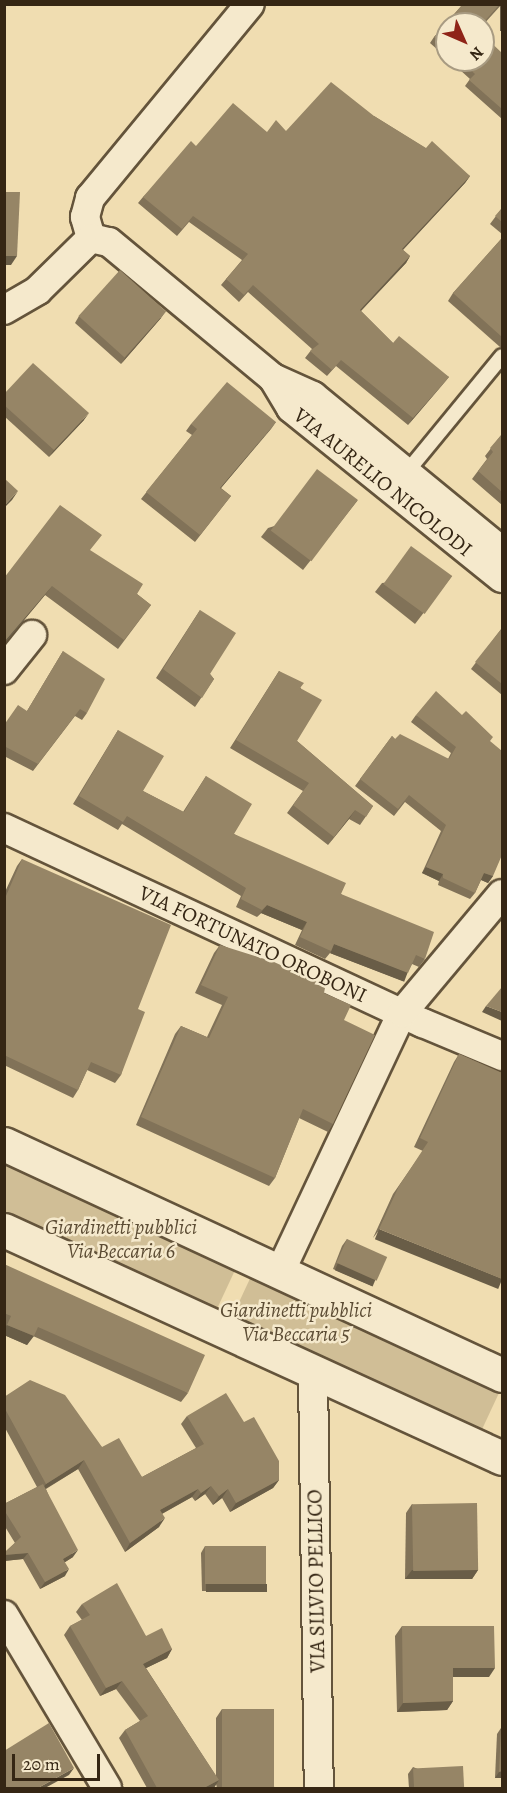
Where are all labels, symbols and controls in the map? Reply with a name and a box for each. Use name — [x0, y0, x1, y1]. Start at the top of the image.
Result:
north arrow — [435, 12, 495, 72]
text: N — [464, 41, 488, 65]
street label: VIA AURELIO NICOLODI — [289, 402, 477, 562]
street label: VIA FORTUNATO OROBONI — [135, 880, 371, 1008]
park label: Giardinetti pubblici Via Beccaria 6 — [45, 1214, 197, 1264]
park label: Giardinetti pubblici Via Beccaria 5 — [220, 1297, 372, 1347]
street label: VIA SILVIO PELLICO — [302, 1489, 330, 1673]
scale bar — [15, 1742, 104, 1780]
text: 20 m — [23, 1752, 60, 1776]

